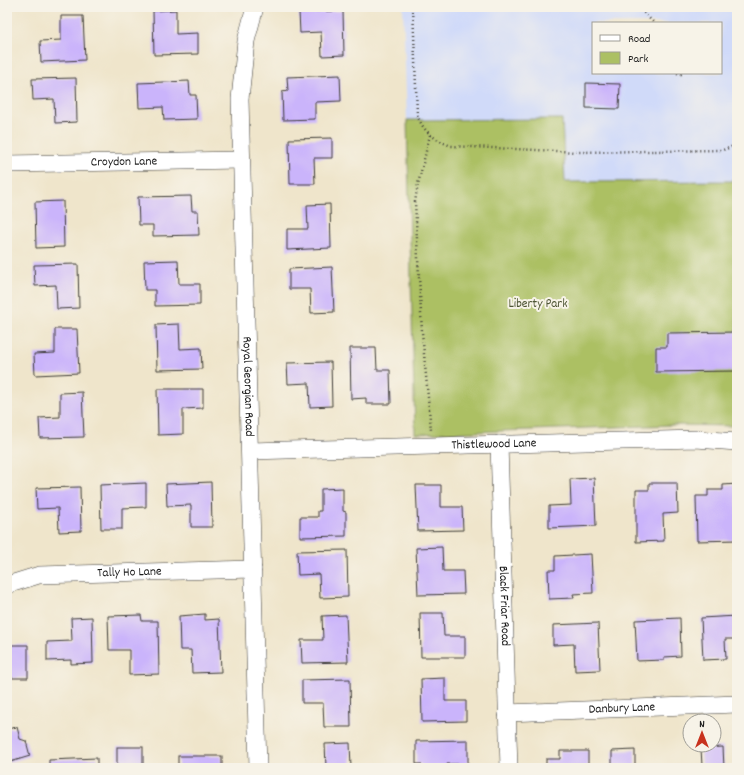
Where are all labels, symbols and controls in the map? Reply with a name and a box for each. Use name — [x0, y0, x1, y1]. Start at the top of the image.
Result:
legend — [592, 22, 722, 74]
text: Road — [628, 31, 650, 48]
text: Park — [628, 51, 649, 68]
street label: Croydon Lane — [91, 152, 158, 172]
park label: Liberty Park — [508, 295, 568, 314]
street label: Royal Georgian Road — [237, 336, 259, 437]
street label: Thistlewood Lane — [451, 434, 537, 455]
street label: Tally Ho Lane — [97, 562, 162, 583]
street label: Black Friar Road — [493, 566, 515, 646]
street label: Danbury Lane — [588, 698, 656, 719]
north arrow — [682, 713, 722, 753]
text: N — [699, 717, 705, 733]

